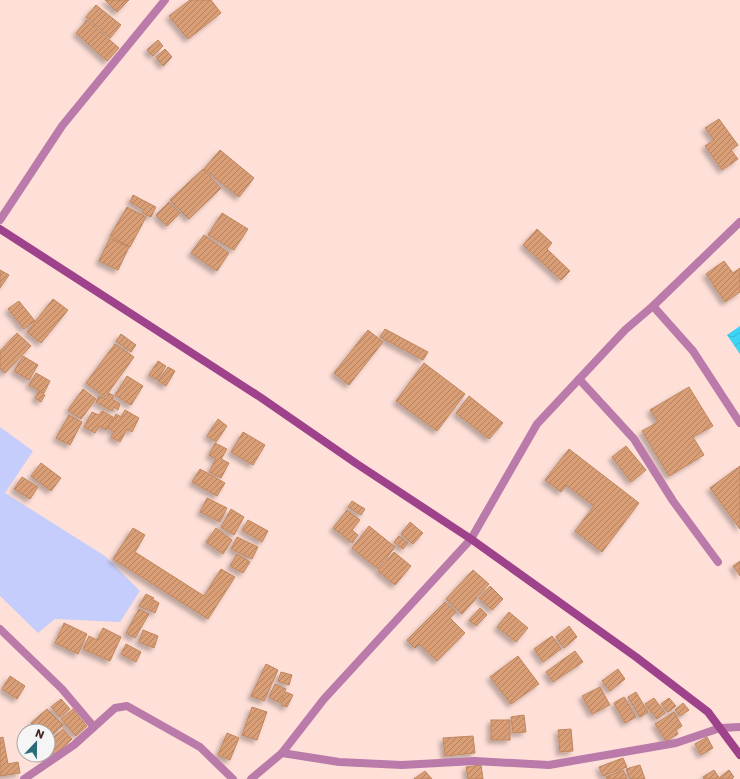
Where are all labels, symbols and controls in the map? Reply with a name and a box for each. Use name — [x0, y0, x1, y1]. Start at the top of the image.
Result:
north arrow — [16, 723, 56, 763]
text: N — [33, 725, 47, 743]

